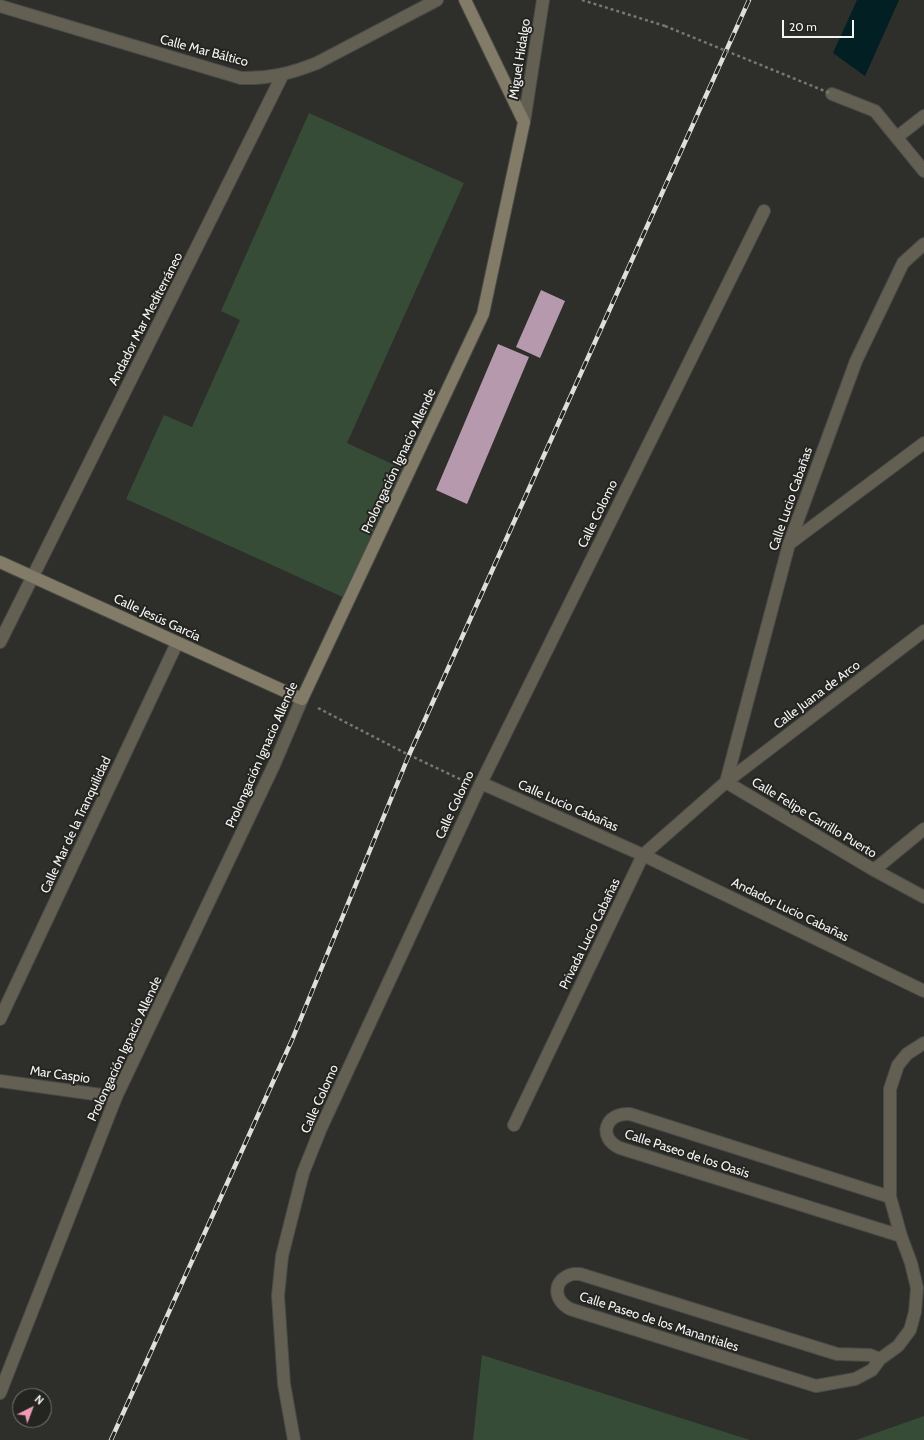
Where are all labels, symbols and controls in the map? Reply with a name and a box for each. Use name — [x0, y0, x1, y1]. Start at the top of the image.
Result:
scale bar — [784, 12, 856, 38]
street label: Miguel Hidalgo — [506, 18, 534, 100]
text: 20 m — [789, 19, 817, 34]
street label: Calle Mar Báltico — [158, 32, 250, 70]
street label: Andador Mar Mediterráneo — [106, 250, 186, 388]
street label: Prolongación Ignacio Allende — [359, 386, 439, 536]
street label: Calle Lucio Cabañas — [766, 445, 816, 553]
street label: Calle Colomo — [575, 478, 621, 550]
street label: Calle Jesús García — [111, 591, 203, 645]
street label: Calle Juana de Arco — [771, 657, 863, 733]
street label: Prolongación Ignacio Allende — [223, 680, 301, 830]
street label: Calle Mar de la Tranquilidad — [37, 754, 115, 896]
street label: Calle Colomo — [432, 768, 478, 842]
street label: Calle Felipe Carrillo Puerto — [749, 774, 879, 862]
street label: Calle Lucio Cabañas — [515, 777, 621, 835]
street label: Andador Lucio Cabañas — [729, 875, 851, 945]
street label: Privada Lucio Cabañas — [556, 876, 624, 992]
street label: Prolongación Ignacio Allende — [85, 974, 165, 1124]
street label: Calle Colomo — [298, 1062, 342, 1136]
street label: Mar Caspio — [29, 1063, 91, 1087]
street label: Calle Paseo de los Oasis — [623, 1126, 751, 1182]
street label: Calle Paseo de los Manantiales — [577, 1289, 741, 1355]
north arrow — [12, 1388, 52, 1428]
text: N — [32, 1392, 47, 1408]

